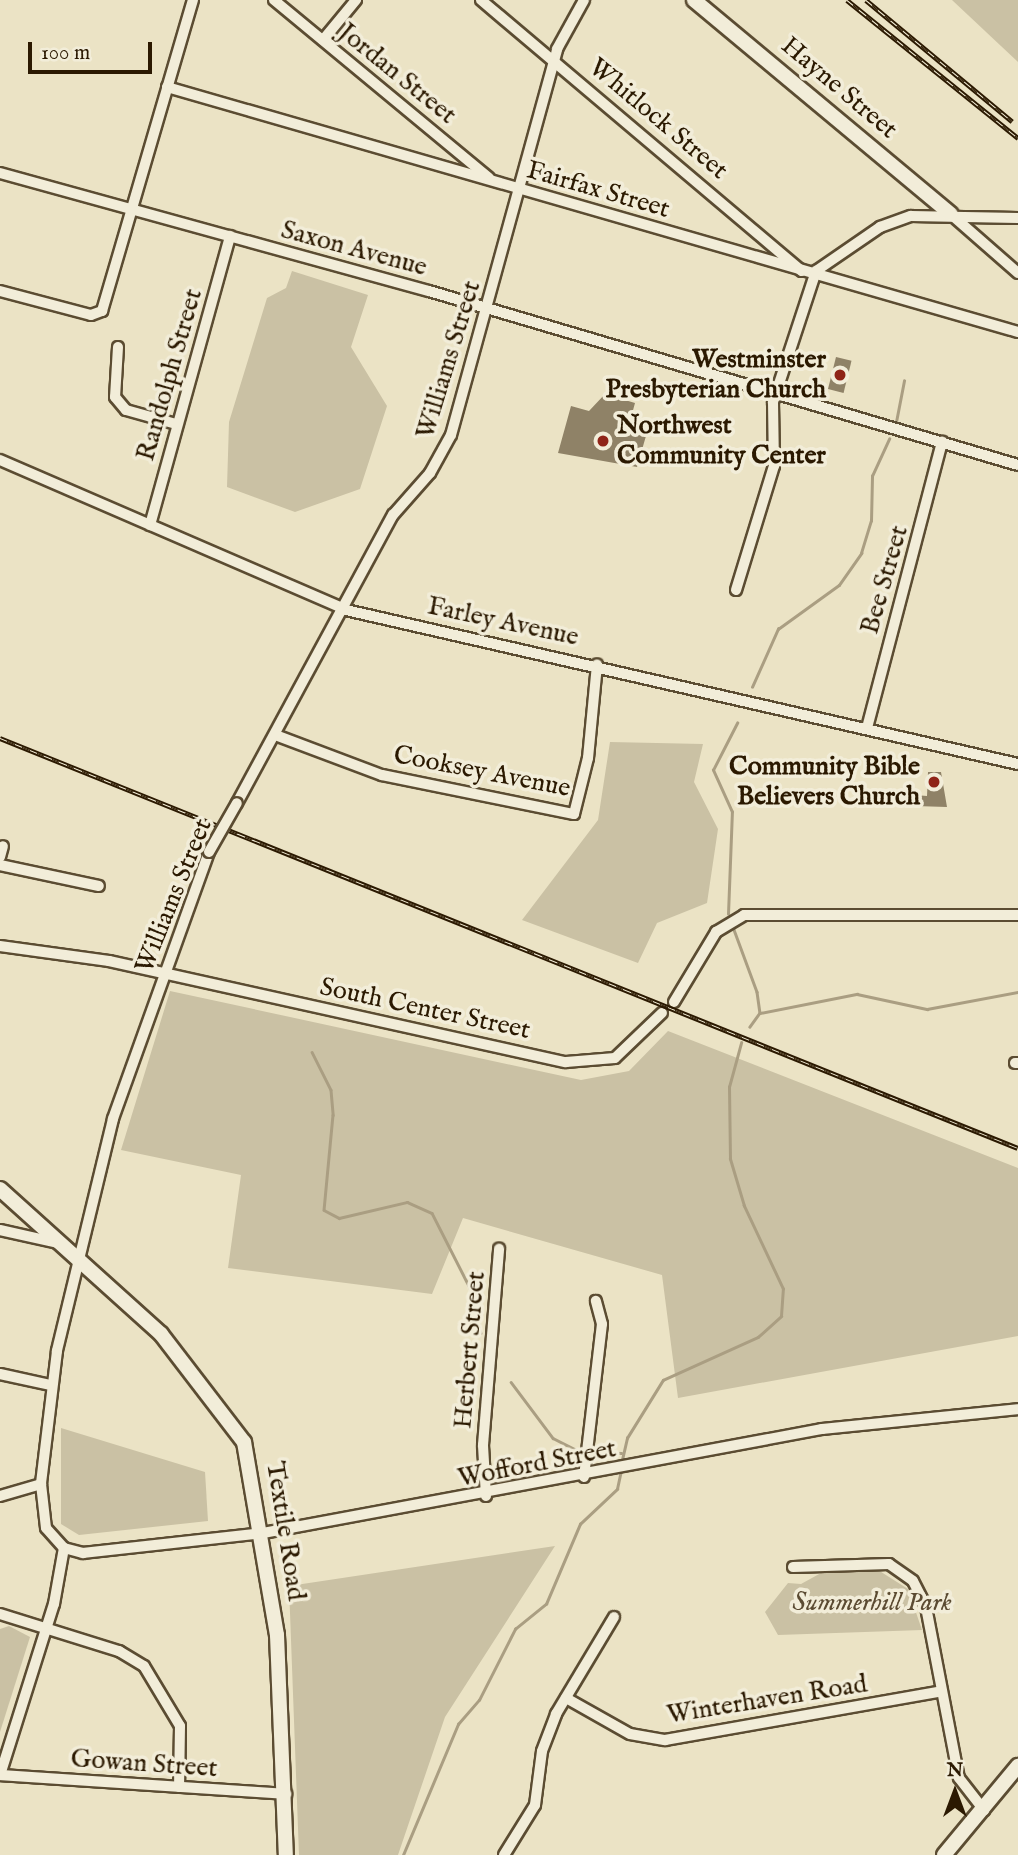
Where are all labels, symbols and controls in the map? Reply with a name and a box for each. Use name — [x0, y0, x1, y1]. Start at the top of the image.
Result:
street label: Jordan Street — [332, 17, 462, 131]
scale bar — [32, 28, 156, 72]
street label: Hayne Street — [775, 30, 903, 146]
text: 100 m — [41, 40, 90, 67]
street label: Whitlock Street — [582, 52, 734, 186]
street label: Fairfax Street — [523, 155, 673, 225]
street label: Saxon Avenue — [278, 215, 430, 283]
street label: Williams Street — [410, 277, 488, 443]
street label: Randolph Street — [131, 285, 209, 465]
place label: Westminster Presbyterian Church — [605, 344, 826, 406]
marker: Westminster Presbyterian Church — [832, 367, 848, 383]
place label: Northwest Community Center — [617, 410, 826, 472]
marker: Northwest Community Center — [595, 433, 611, 449]
street label: Bee Street — [855, 522, 915, 638]
street label: Farley Avenue — [425, 591, 581, 653]
street label: Cooksey Avenue — [391, 740, 573, 804]
place label: Community Bible Believers Church — [729, 751, 920, 812]
marker: Community Bible Believers Church — [926, 774, 942, 790]
street label: Williams Street — [129, 814, 219, 978]
street label: South Center Street — [317, 971, 533, 1047]
street label: Herbert Street — [448, 1270, 492, 1430]
street label: Wofford Street — [455, 1433, 619, 1495]
street label: Textile Road — [259, 1459, 311, 1603]
park label: Summerhill Park — [792, 1587, 952, 1619]
street label: Winterhaven Road — [665, 1669, 869, 1731]
street label: Gowan Street — [70, 1743, 218, 1785]
north arrow — [920, 1757, 990, 1827]
text: N — [947, 1759, 963, 1783]

